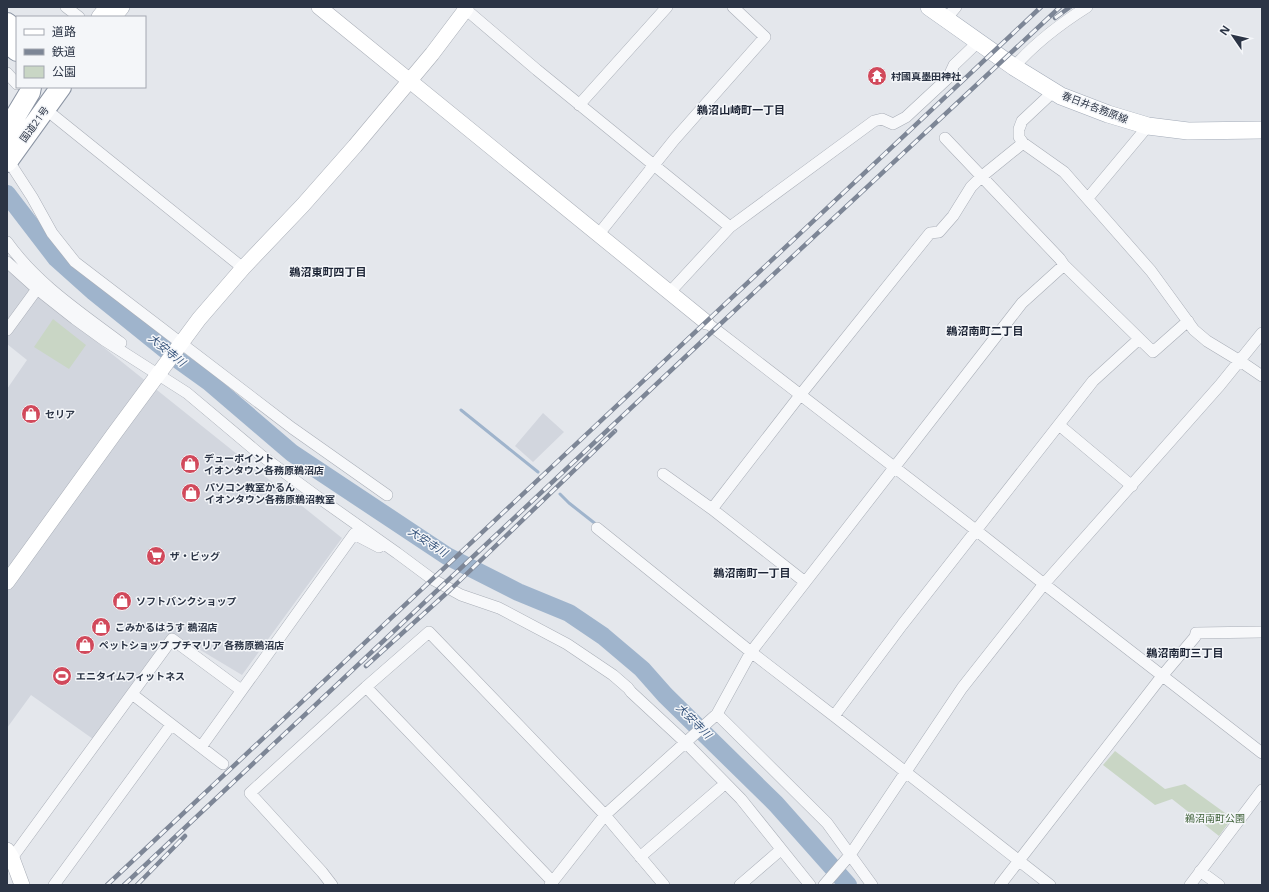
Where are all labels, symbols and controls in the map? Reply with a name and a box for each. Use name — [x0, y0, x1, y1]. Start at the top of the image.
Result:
legend — [16, 16, 146, 88]
north arrow — [1213, 16, 1253, 56]
text: N — [1216, 22, 1233, 38]
text: 道路 — [52, 23, 76, 40]
text: 鉄道 — [52, 43, 76, 60]
text: 公園 — [52, 63, 76, 80]
temple icon: 村國真墨田神社 — [866, 65, 888, 87]
place label: 村國真墨田神社 — [891, 69, 962, 83]
street label: 春日井各務原線 — [1060, 88, 1130, 126]
district label: 鵜沼山崎町一丁目 — [696, 102, 785, 117]
street label: 国道21号 — [16, 103, 52, 145]
district label: 鵜沼東町四丁目 — [289, 264, 367, 279]
district label: 鵜沼南町二丁目 — [946, 323, 1024, 338]
water label: 大安寺川 — [145, 330, 190, 370]
shop icon: セリア — [20, 403, 42, 425]
place label: セリア — [45, 407, 75, 421]
place label: デューポイント イオンタウン各務原鵜沼店 — [204, 451, 324, 477]
shop icon: デューポイント イオンタウン各務原鵜沼店 — [179, 453, 201, 475]
place label: パソコン教室かるん イオンタウン各務原鵜沼教室 — [205, 480, 335, 506]
shop icon: パソコン教室かるん イオンタウン各務原鵜沼教室 — [180, 482, 202, 504]
water label: 大安寺川 — [406, 523, 452, 560]
supermarket icon: ザ・ビッグ — [145, 545, 167, 567]
place label: ザ・ビッグ — [170, 549, 220, 563]
district label: 鵜沼南町一丁目 — [713, 565, 791, 580]
shop icon: ソフトバンクショップ — [111, 590, 133, 612]
place label: ソフトバンクショップ — [136, 594, 237, 608]
shop icon: こみかるはうす 鵜沼店 — [90, 616, 112, 638]
place label: こみかるはうす 鵜沼店 — [115, 620, 218, 634]
shop icon: ペットショップ プチマリア 各務原鵜沼店 — [74, 634, 96, 656]
place label: ペットショップ プチマリア 各務原鵜沼店 — [99, 638, 284, 652]
district label: 鵜沼南町三丁目 — [1146, 645, 1224, 660]
sports icon: エニタイムフィットネス — [51, 665, 73, 687]
place label: エニタイムフィットネス — [76, 669, 185, 683]
water label: 大安寺川 — [673, 700, 716, 742]
park label: 鵜沼南町公園 — [1185, 811, 1245, 825]

